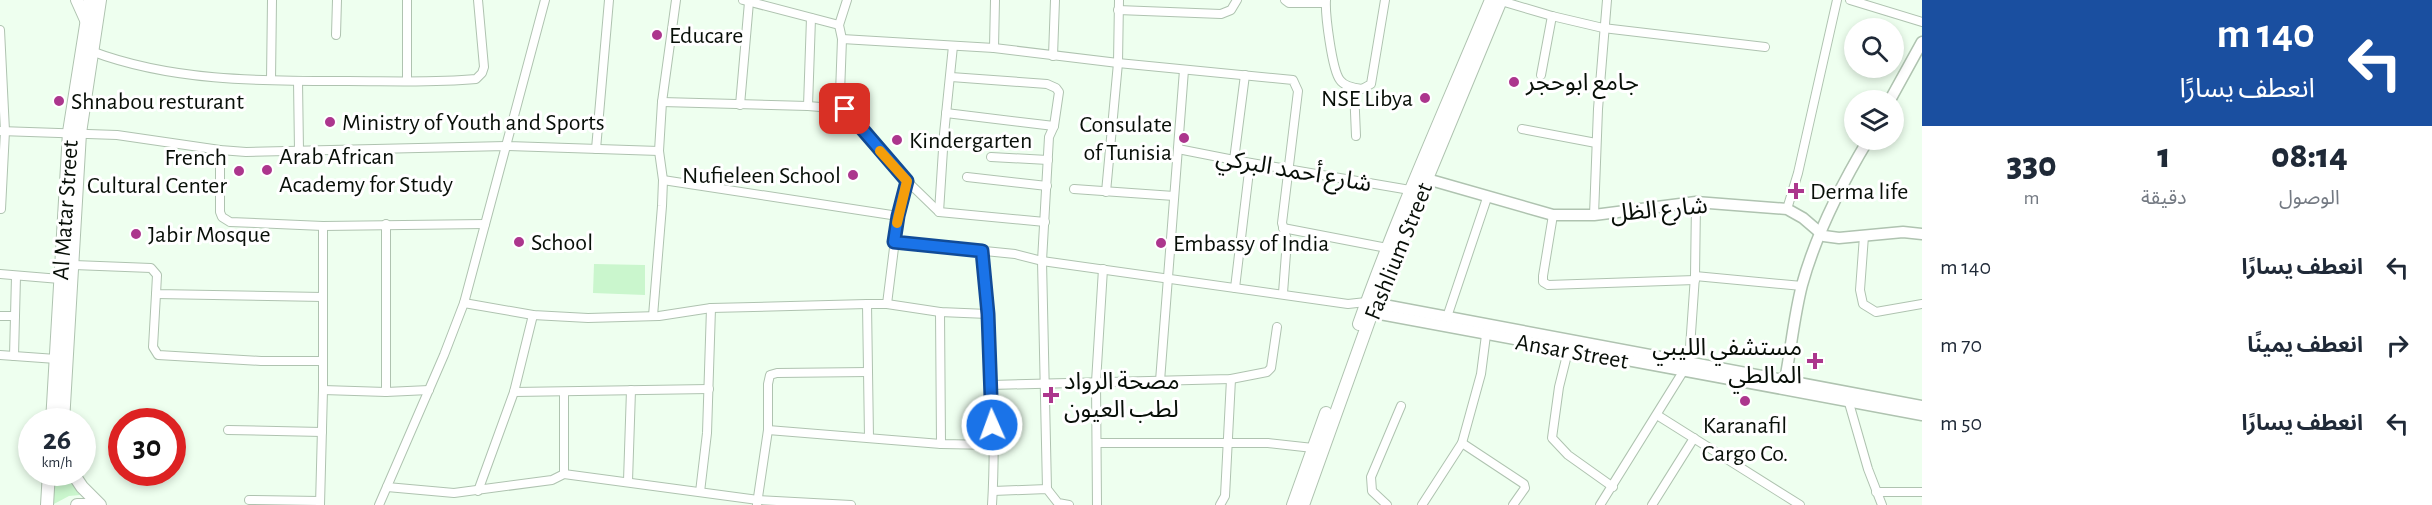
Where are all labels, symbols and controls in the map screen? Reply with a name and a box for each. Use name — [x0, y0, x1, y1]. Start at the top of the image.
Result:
text: 140 m — [2217, 13, 2315, 55]
map controls — [1844, 18, 1904, 150]
button: search — [1844, 18, 1904, 78]
place label: Educare — [669, 24, 743, 48]
icon: left — [2336, 24, 2414, 102]
marker: Educare — [650, 28, 664, 42]
place label: جامع ابوحجر — [1525, 71, 1639, 99]
marker: جامع ابوحجر — [1507, 75, 1521, 89]
text: انعطف يسارًا — [2179, 75, 2315, 102]
pin — [819, 83, 870, 134]
place label: NSE Libya — [1321, 87, 1413, 111]
place label: Shnabou resturant — [71, 90, 244, 114]
button: layers — [1844, 90, 1904, 150]
marker: NSE Libya — [1418, 91, 1432, 105]
icon: arrive — [828, 92, 861, 125]
marker: Shnabou resturant — [52, 94, 66, 108]
place label: Ministry of Youth and Sports — [342, 111, 605, 135]
place label: Consulate of Tunisia — [1080, 113, 1172, 165]
marker: Ministry of Youth and Sports — [323, 115, 337, 129]
place label: Kindergarten — [909, 129, 1032, 153]
marker: Consulate of Tunisia — [1177, 131, 1191, 145]
marker: Kindergarten — [890, 133, 904, 147]
text: 1 — [2157, 138, 2170, 174]
text: 08:14 — [2271, 138, 2348, 174]
street label: Al Matar Street — [49, 139, 83, 281]
street label: شارع أحمد البركي — [1213, 141, 1374, 202]
place label: Arab African Academy for Study — [279, 145, 453, 197]
place label: French Cultural Center — [87, 146, 227, 198]
text: 330 — [2006, 147, 2057, 183]
marker: Arab African Academy for Study — [260, 163, 274, 177]
marker: French Cultural Center — [232, 164, 246, 178]
place label: Nufieleen School — [682, 164, 841, 188]
marker: Nufieleen School — [846, 168, 860, 182]
street label: Fashlium Street — [1361, 179, 1437, 323]
place label: Derma life — [1810, 180, 1908, 204]
marker: Derma life — [1787, 182, 1805, 200]
text: m — [2024, 188, 2040, 208]
text: دقيقة — [2141, 188, 2187, 208]
text: الوصول — [2279, 188, 2340, 208]
street label: شارع الظل — [1610, 194, 1709, 230]
place label: Jabir Mosque — [148, 223, 271, 247]
marker: Jabir Mosque — [129, 227, 143, 241]
place label: School — [531, 231, 593, 255]
place label: Embassy of India — [1173, 232, 1329, 256]
marker: School — [512, 235, 526, 249]
marker: Embassy of India — [1154, 236, 1168, 250]
icon: left — [2381, 251, 2414, 284]
text: 140 m — [1940, 256, 1991, 278]
text: انعطف يسارًا — [2241, 256, 2363, 278]
icon: right — [2381, 329, 2414, 362]
street label: Ansar Street — [1514, 330, 1630, 374]
text: 70 m — [1940, 334, 1982, 356]
text: انعطف يمينًا — [2247, 334, 2363, 356]
place label: مستشفي الليبي المالطي — [1652, 336, 1802, 394]
marker: مستشفي الليبي المالطي — [1806, 352, 1824, 370]
place label: مصحة الرواد لطب العيون — [1064, 370, 1180, 423]
marker: مصحة الرواد لطب العيون — [1042, 386, 1060, 404]
position arrow — [960, 393, 1024, 457]
marker: Karanafil Cargo Co. — [1738, 394, 1752, 408]
icon: left — [2381, 407, 2414, 440]
speed limit sign: 30 — [108, 408, 186, 486]
text: 50 m — [1940, 412, 1982, 434]
text: انعطف يسارًا — [2241, 412, 2363, 434]
place label: Karanafil Cargo Co. — [1702, 414, 1788, 466]
text: 26 — [43, 425, 71, 455]
text: km/h — [42, 455, 72, 470]

